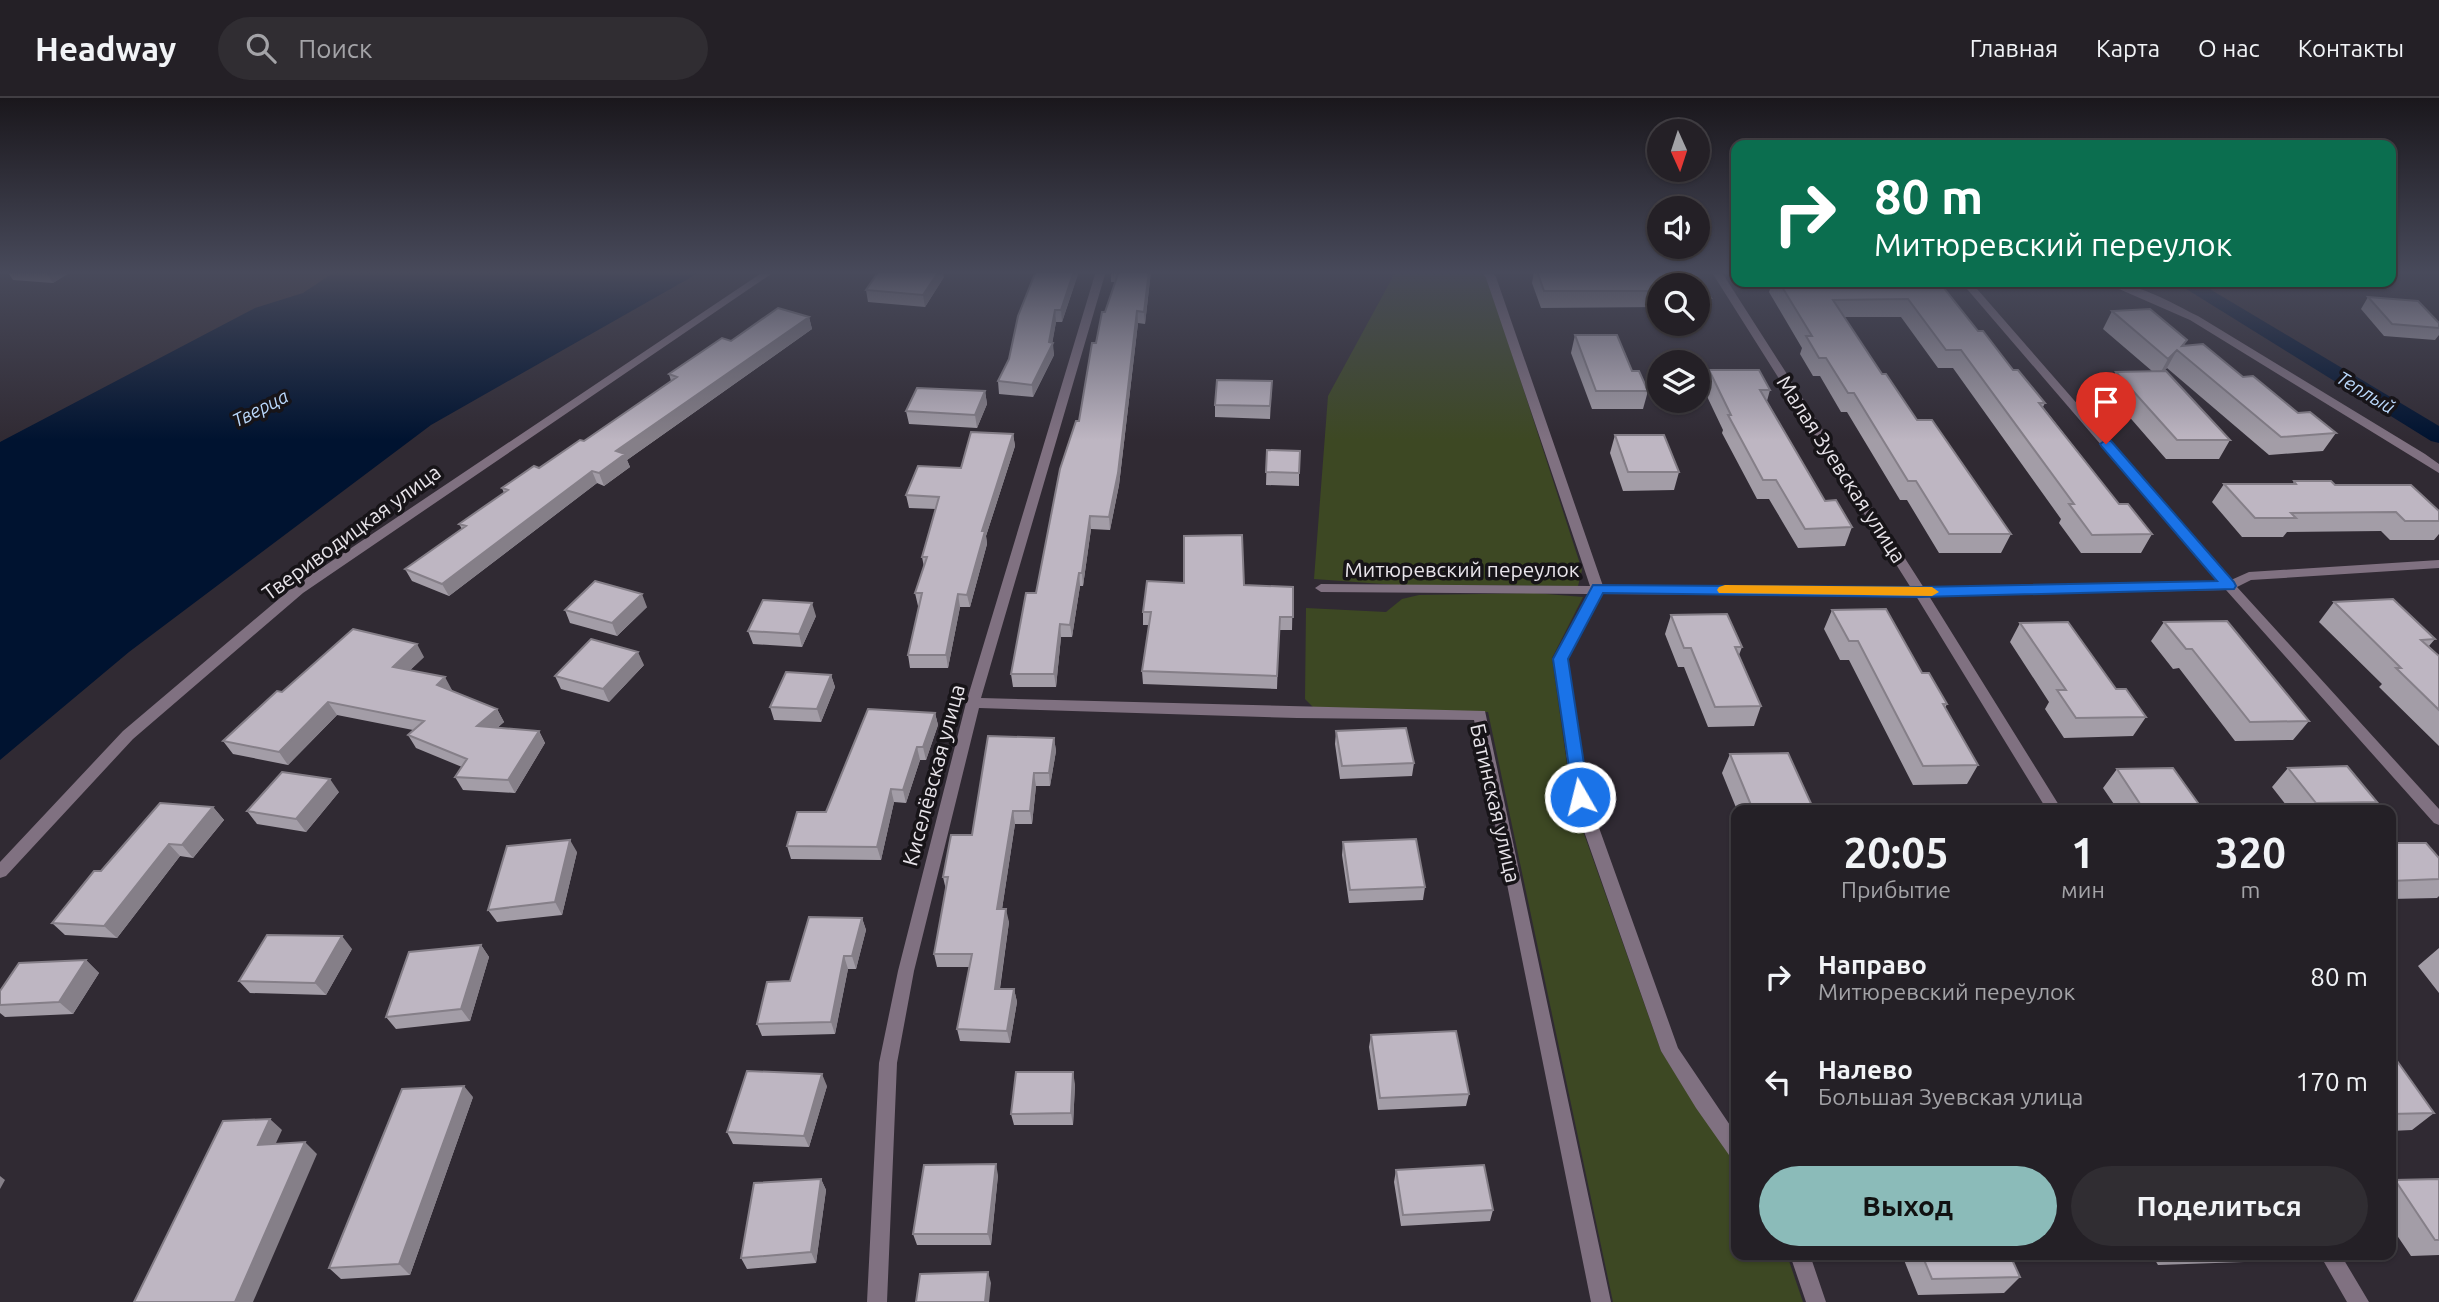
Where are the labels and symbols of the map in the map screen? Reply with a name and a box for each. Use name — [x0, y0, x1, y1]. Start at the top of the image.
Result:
north arrow — [1647, 119, 1710, 182]
water label: Теплый — [2333, 366, 2399, 418]
street label: Малая Зуевская улица — [1772, 371, 1912, 567]
pin — [2076, 372, 2136, 444]
water label: Тверца — [228, 385, 292, 431]
street label: Твериводицкая улица — [257, 459, 445, 605]
street label: Митюревский переулок — [1344, 557, 1580, 581]
street label: Киселёвская улица — [897, 682, 969, 868]
street label: Батинская улица — [1466, 721, 1526, 885]
position arrow — [1543, 760, 1617, 834]

